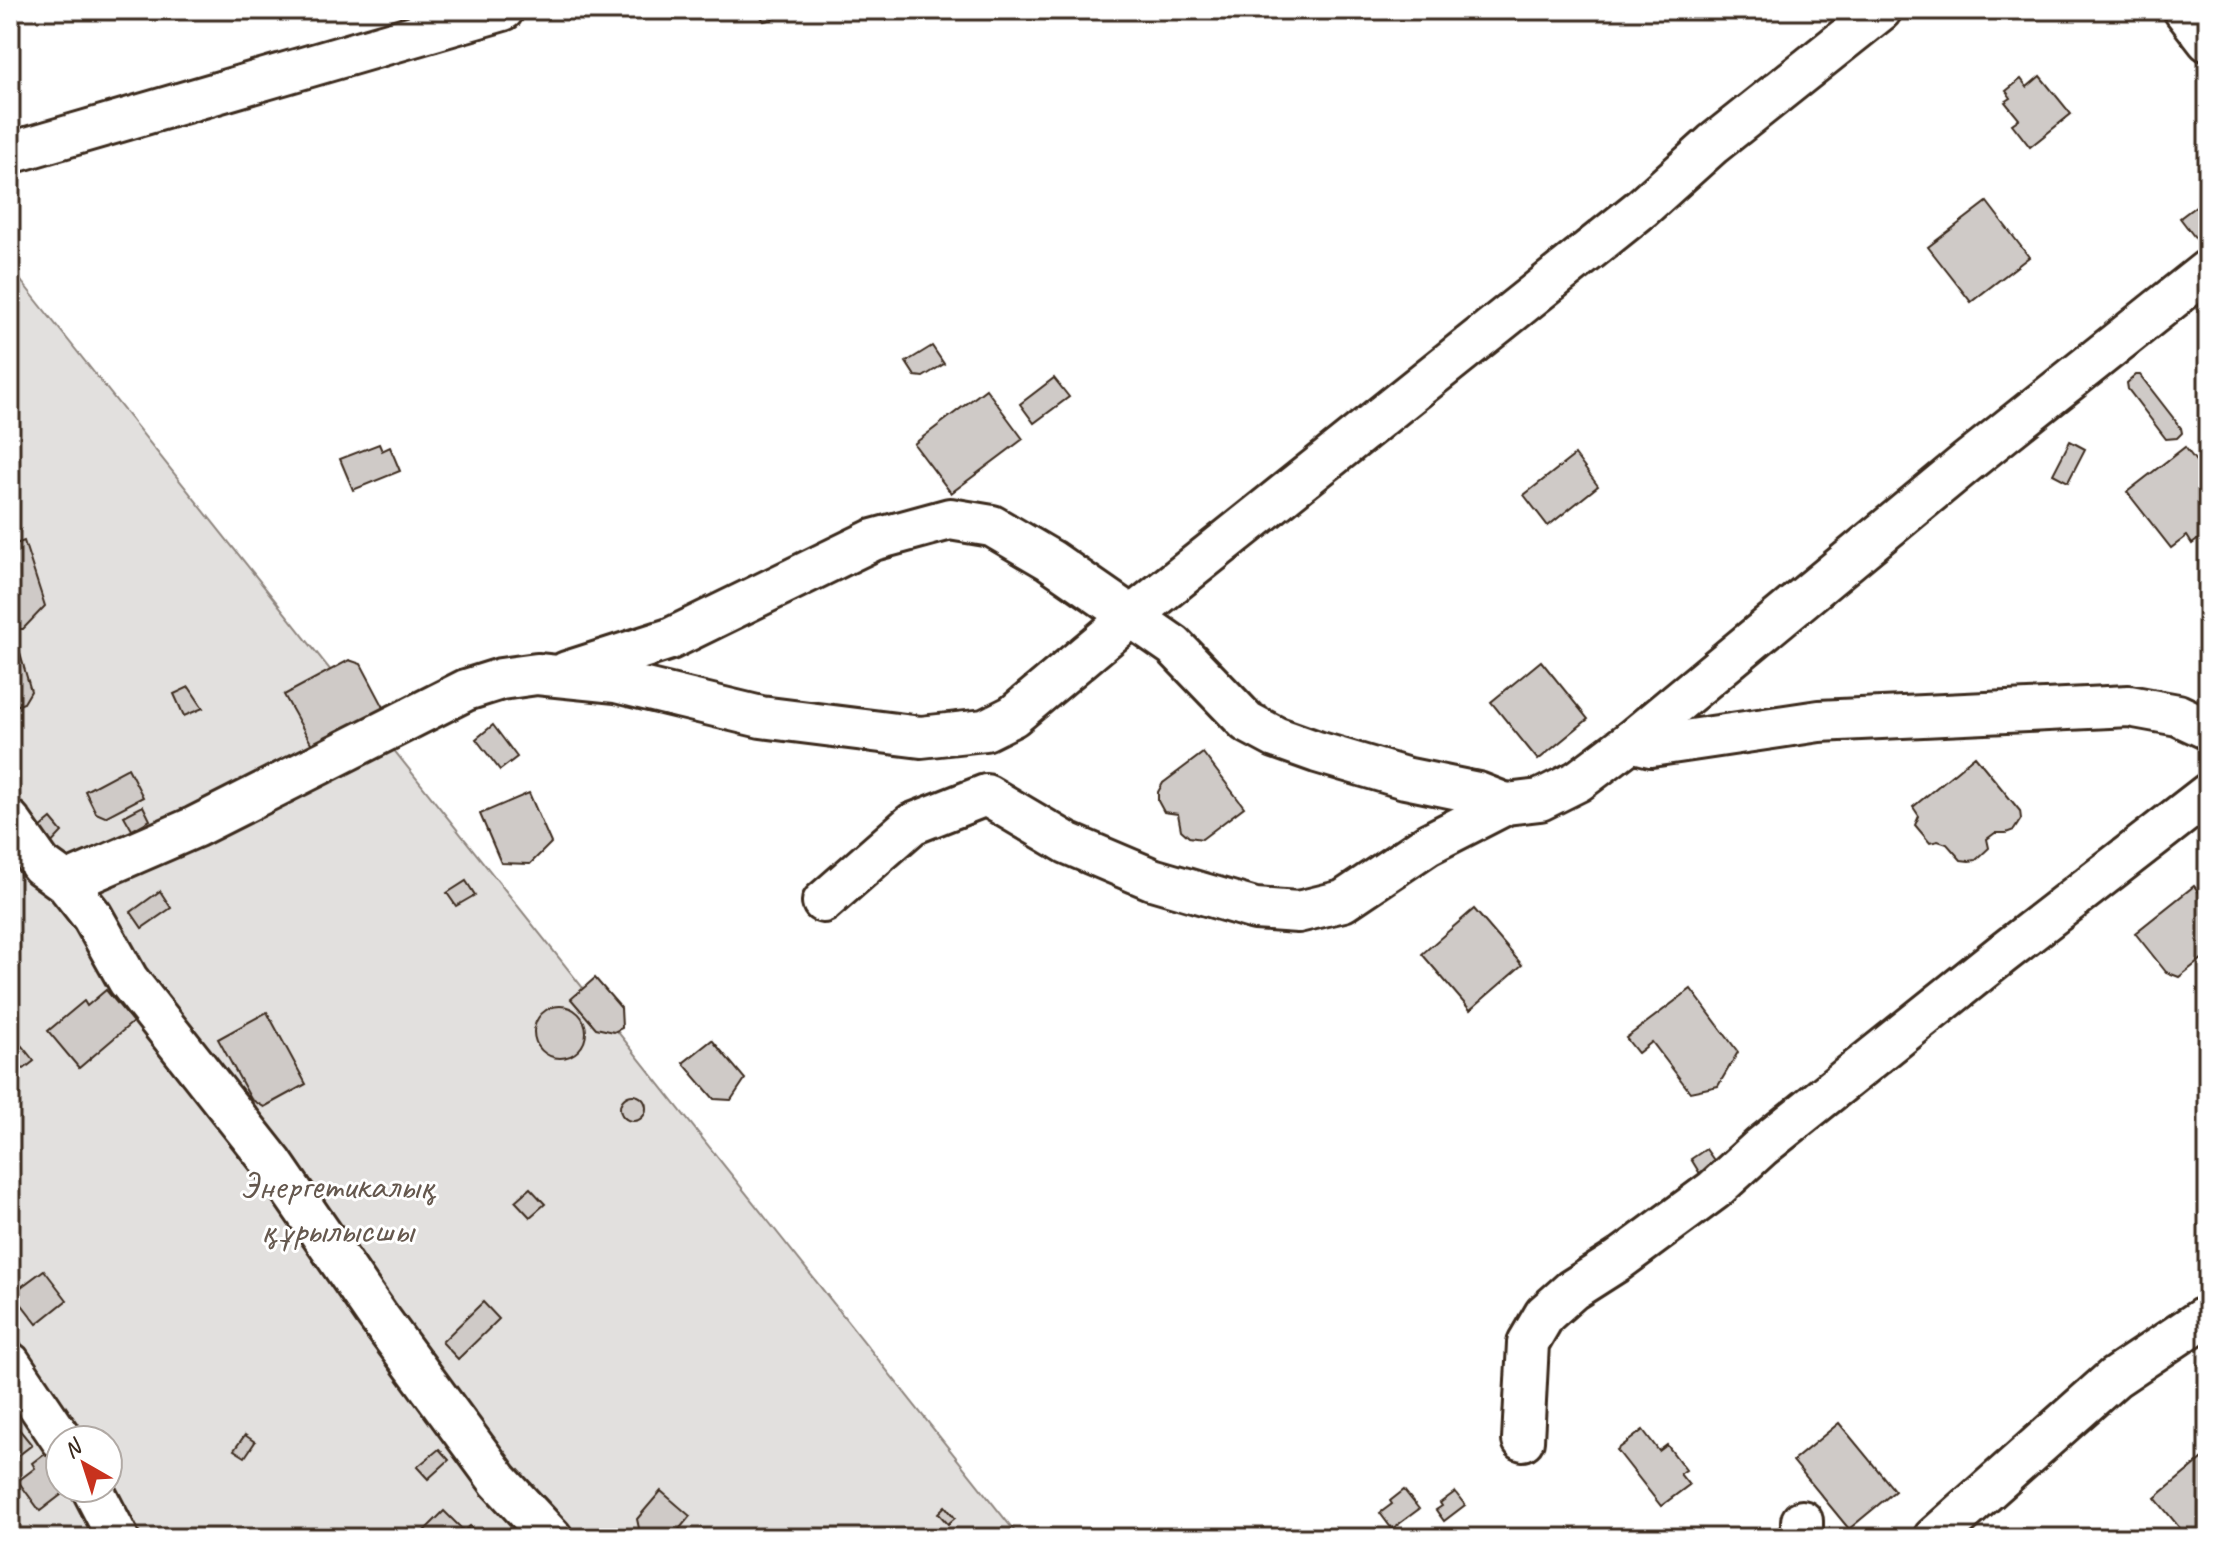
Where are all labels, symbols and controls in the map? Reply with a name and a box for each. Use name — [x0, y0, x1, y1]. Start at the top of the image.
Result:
park label: Энергетикалық құрылысшы — [240, 1162, 437, 1253]
north arrow — [44, 1424, 124, 1504]
text: N — [58, 1432, 89, 1464]

